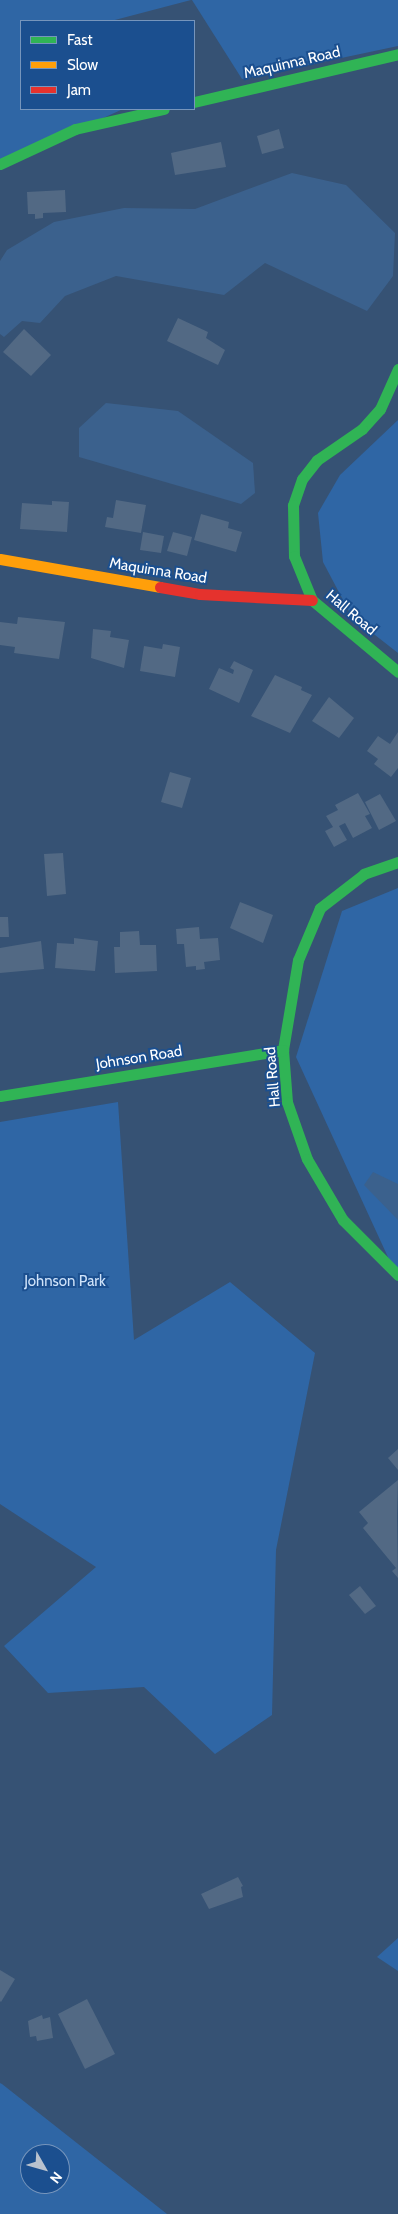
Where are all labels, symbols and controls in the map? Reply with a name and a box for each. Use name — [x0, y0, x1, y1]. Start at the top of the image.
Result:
legend — [20, 20, 195, 110]
text: Fast — [67, 31, 92, 49]
street label: Maquinna Road — [242, 43, 342, 83]
text: Slow — [67, 56, 98, 74]
text: Jam — [67, 81, 91, 99]
street label: Maquinna Road — [108, 554, 208, 588]
street label: Hall Road — [322, 587, 380, 639]
street label: Johnson Road — [95, 1042, 183, 1074]
street label: Hall Road — [261, 1046, 285, 1108]
park label: Johnson Park — [24, 1273, 106, 1291]
north arrow — [20, 2144, 70, 2194]
text: N — [46, 2168, 66, 2187]

